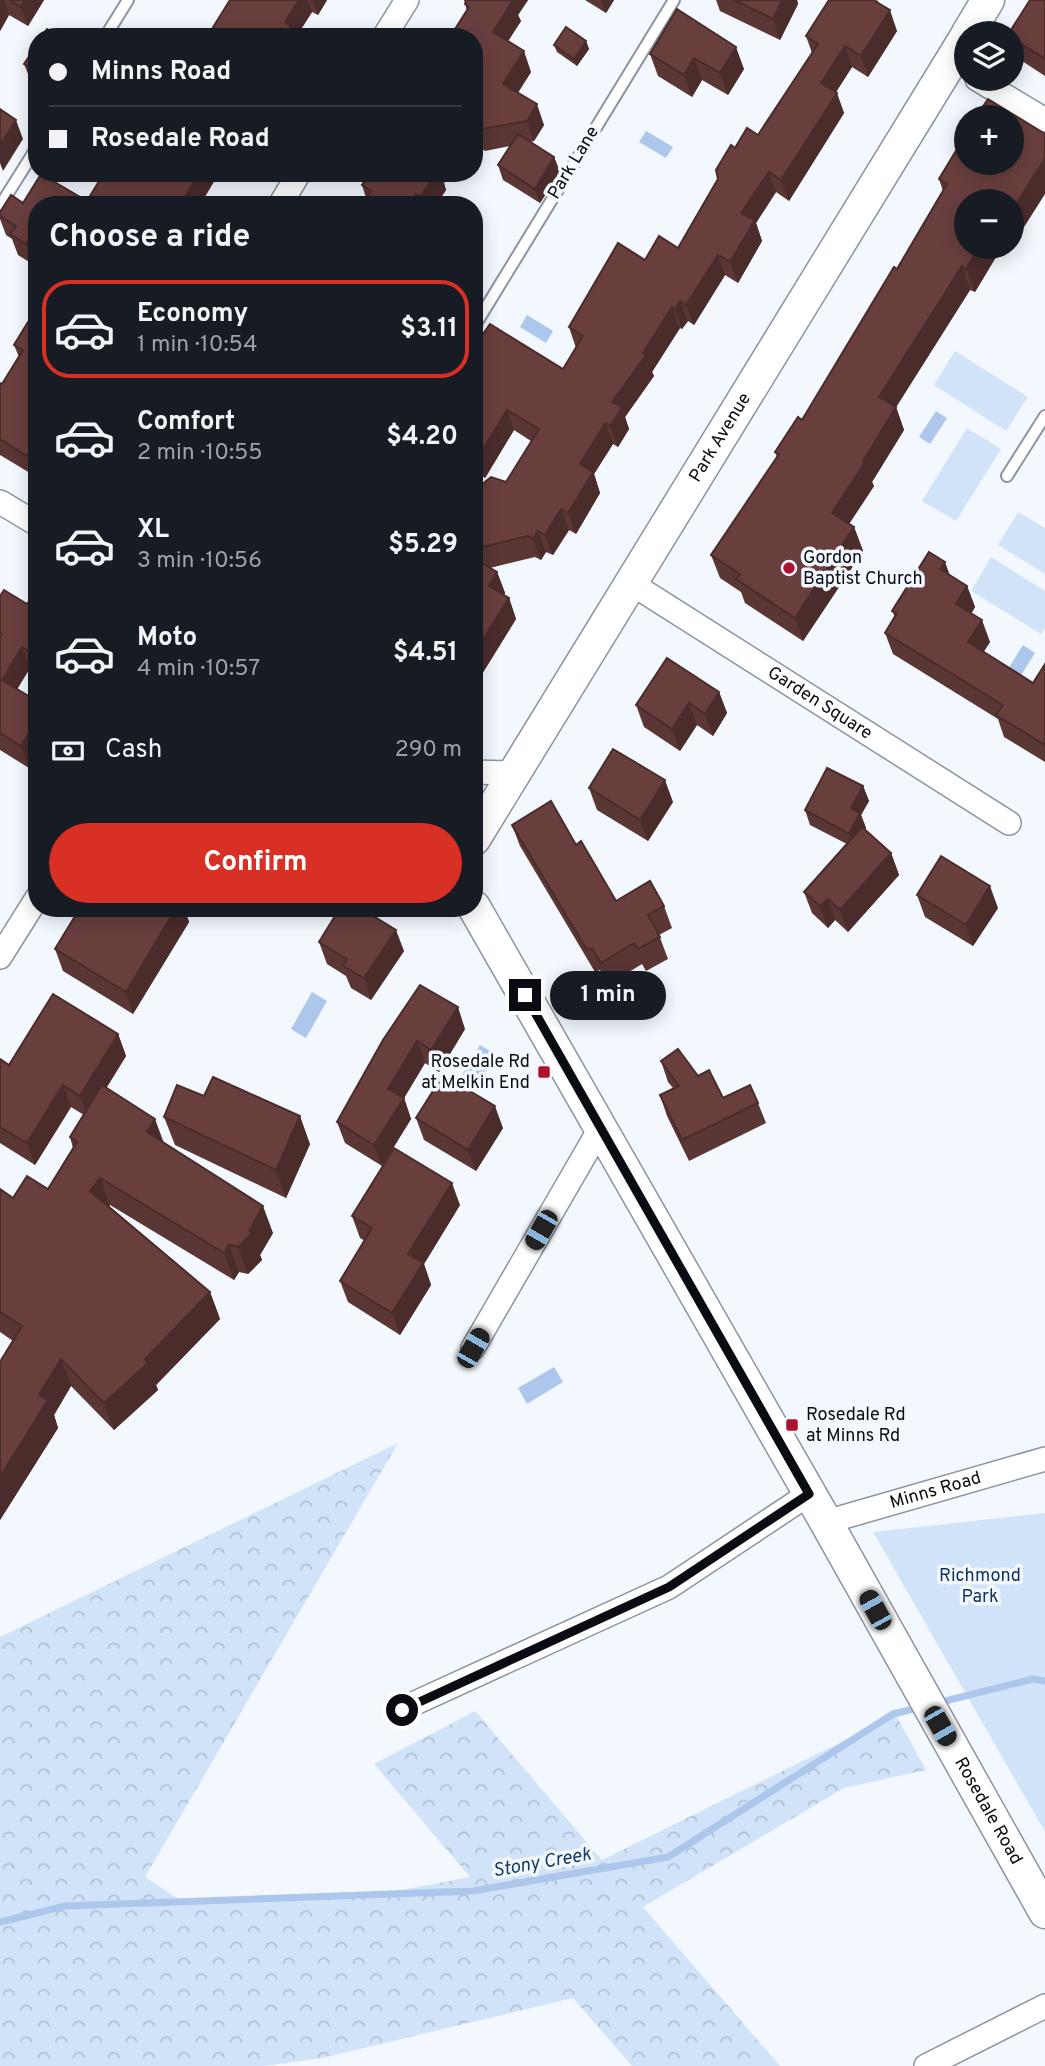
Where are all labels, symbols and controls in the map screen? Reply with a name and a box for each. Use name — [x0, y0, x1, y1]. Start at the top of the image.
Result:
map controls — [954, 21, 1024, 259]
button: layers — [954, 21, 1024, 91]
text: Minns Road — [91, 56, 231, 89]
button: + — [954, 105, 1024, 175]
street label: Park Lane — [543, 122, 605, 204]
text: Rosedale Road — [91, 123, 270, 156]
button: − — [954, 189, 1024, 259]
text: Choose a ride — [49, 218, 250, 258]
icon: car — [53, 298, 116, 361]
text: Economy — [137, 298, 248, 331]
text: $3.11 — [400, 313, 458, 346]
text: 1 min · 10:54 — [137, 331, 258, 360]
street label: Park Avenue — [684, 389, 756, 487]
icon: car — [53, 406, 116, 469]
text: Comfort — [137, 406, 235, 439]
text: $4.20 — [386, 421, 458, 454]
text: 2 min · 10:55 — [137, 439, 263, 468]
icon: car — [53, 514, 116, 577]
text: XL — [137, 514, 169, 547]
text: $5.29 — [388, 529, 458, 562]
text: 3 min · 10:56 — [137, 547, 262, 576]
place label: Gordon Baptist Church — [803, 547, 923, 591]
marker: Gordon Baptist Church — [781, 560, 797, 576]
icon: car — [53, 622, 116, 685]
text: Moto — [137, 622, 197, 655]
text: $4.51 — [393, 637, 458, 670]
text: 4 min · 10:57 — [137, 655, 260, 684]
street label: Garden Square — [763, 661, 877, 745]
icon: cash — [49, 732, 87, 770]
text: Cash — [105, 734, 162, 767]
text: 290 m — [395, 736, 462, 765]
button: Confirm — [49, 823, 462, 903]
callout: 1 min — [550, 970, 665, 1020]
route end — [509, 979, 541, 1011]
text: 1 min — [580, 981, 636, 1010]
place label: Rosedale Rd at Melkin End — [421, 1051, 530, 1095]
marker: Rosedale Rd at Melkin End — [536, 1064, 552, 1080]
car — [522, 1207, 561, 1253]
car — [454, 1325, 493, 1371]
place label: Rosedale Rd at Minns Rd — [806, 1404, 906, 1448]
marker: Rosedale Rd at Minns Rd — [784, 1417, 800, 1433]
street label: Minns Road — [887, 1466, 984, 1515]
park label: Richmond Park — [939, 1565, 1021, 1609]
car — [856, 1587, 895, 1633]
route start — [386, 1694, 418, 1726]
car — [921, 1703, 960, 1749]
street label: Rosedale Road — [949, 1753, 1028, 1869]
water label: Stony Creek — [491, 1843, 593, 1883]

